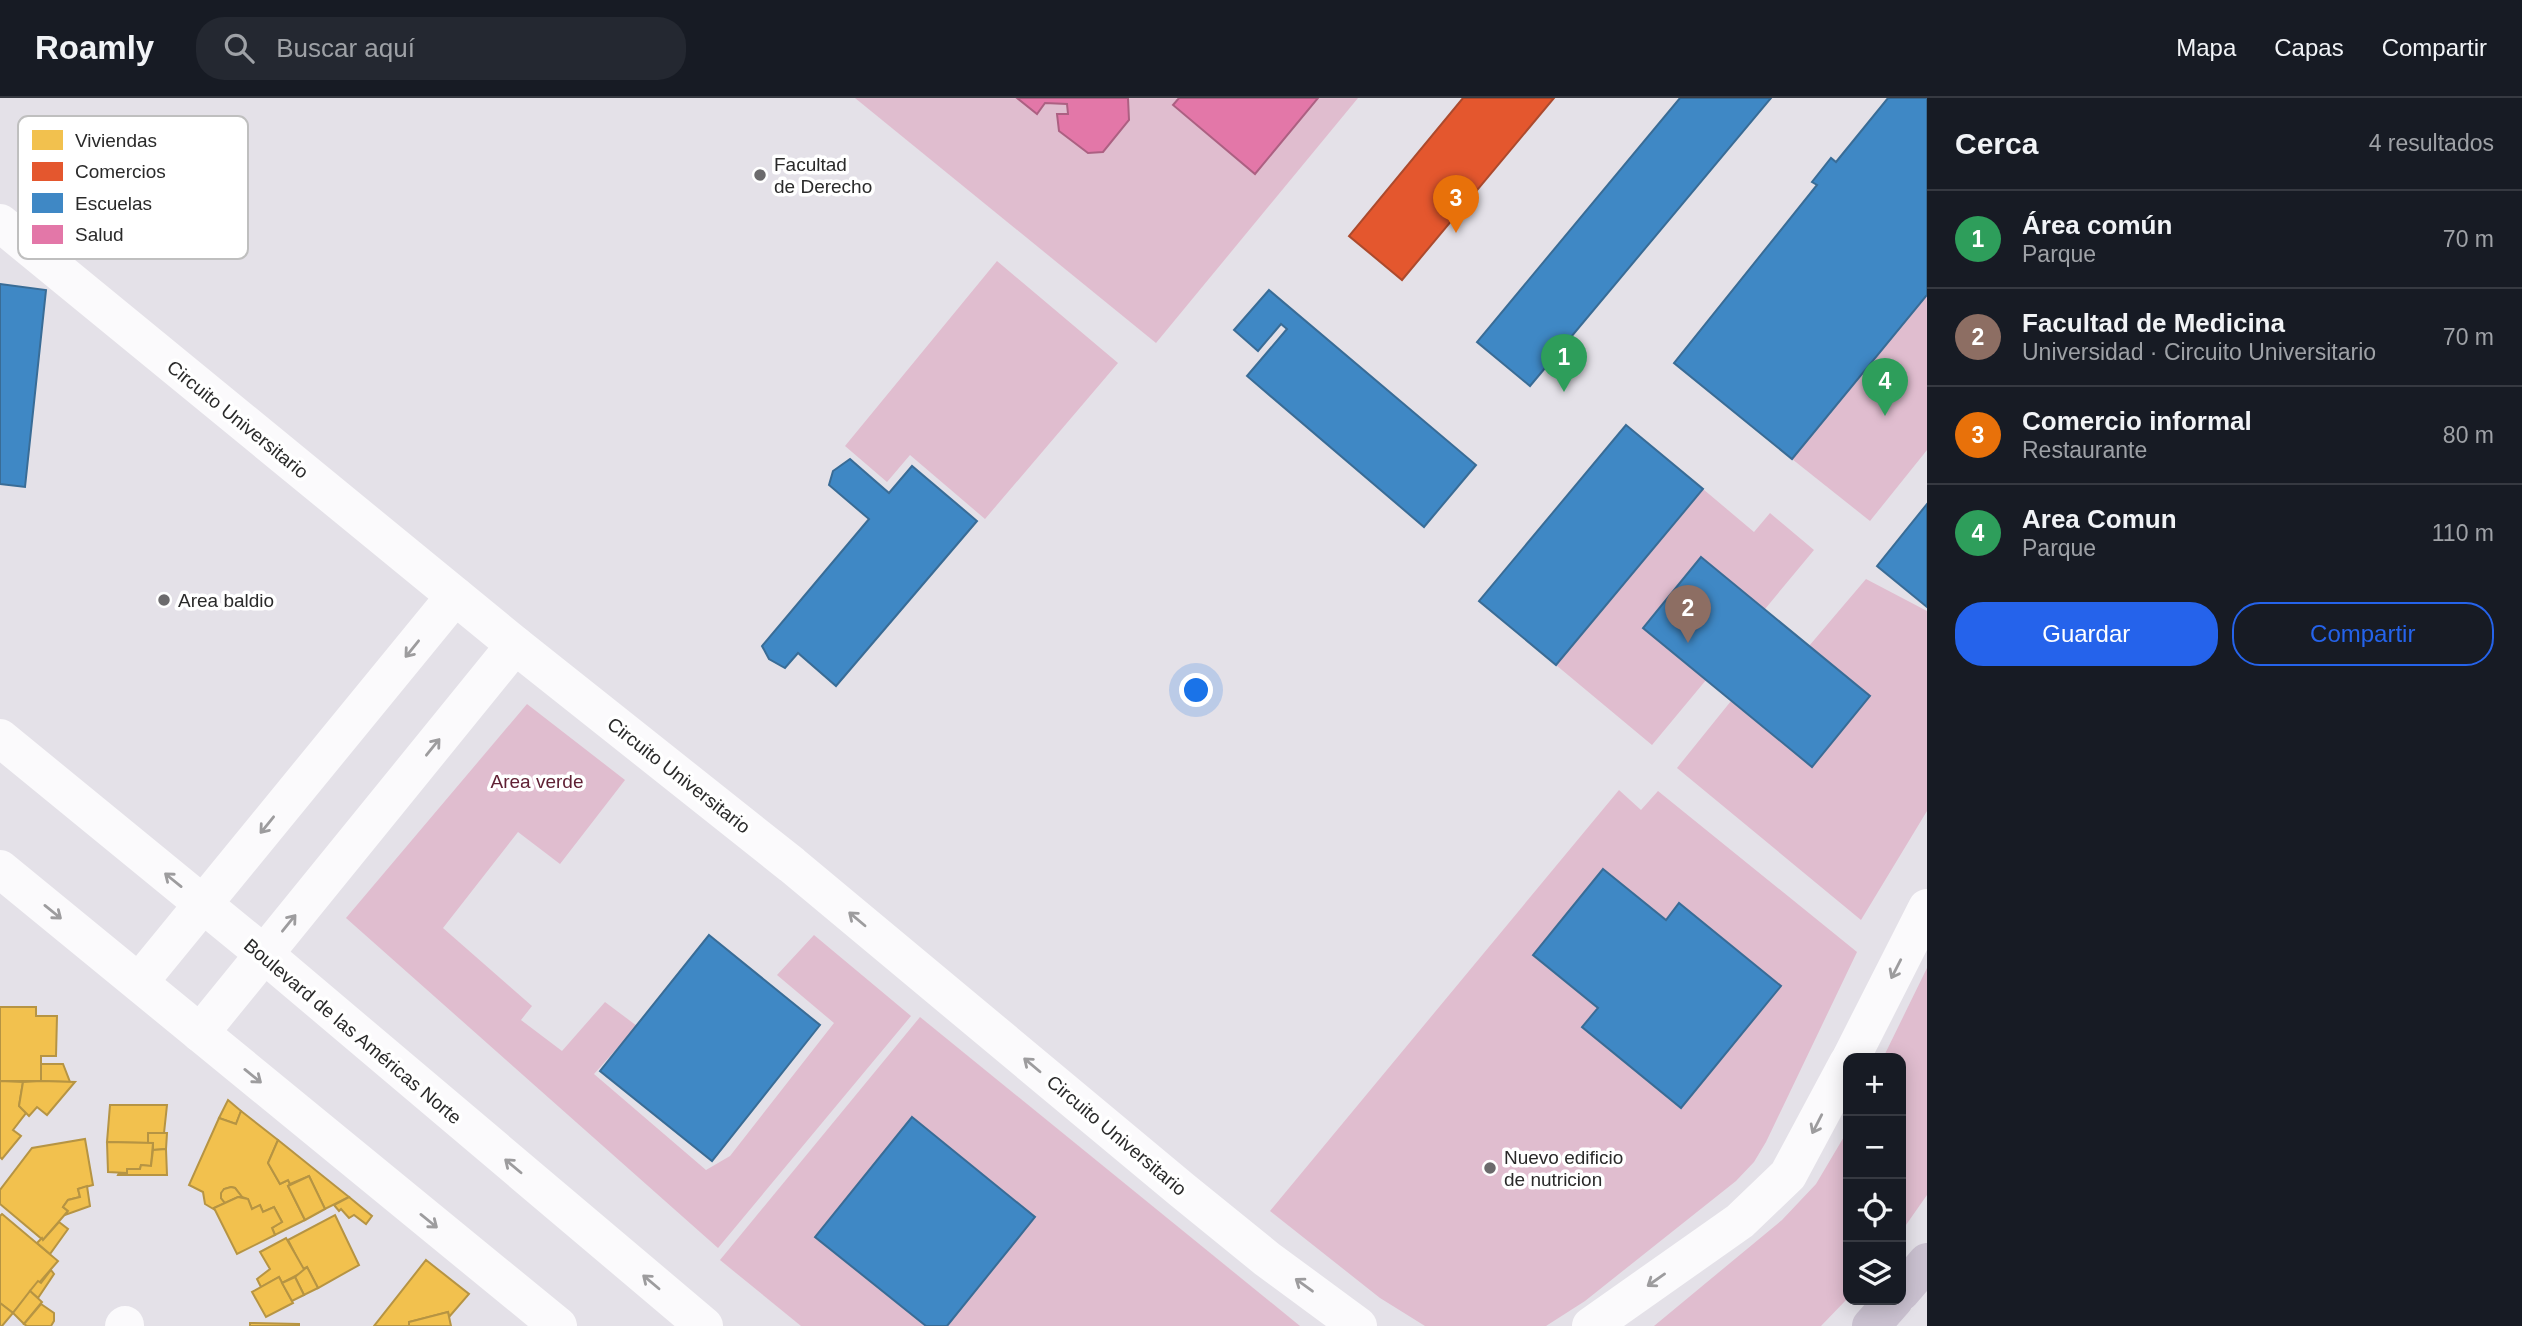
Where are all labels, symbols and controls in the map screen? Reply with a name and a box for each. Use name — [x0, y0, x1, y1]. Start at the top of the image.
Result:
search box — [196, 17, 686, 80]
text: Roamly — [35, 29, 154, 66]
icon: search — [220, 29, 258, 67]
text: Buscar aquí — [276, 33, 415, 63]
text: Mapa — [2176, 34, 2236, 61]
text: Capas — [2274, 34, 2344, 61]
text: Compartir — [2382, 34, 2487, 61]
legend — [18, 116, 248, 259]
text: Cerca — [1955, 127, 2038, 160]
text: Viviendas — [75, 130, 157, 151]
text: 4 resultados — [2369, 130, 2494, 156]
place label: Facultad de Derecho — [774, 154, 872, 197]
text: Comercios — [75, 161, 166, 182]
marker: Facultad de Derecho — [752, 167, 768, 183]
pin: 3 — [1433, 175, 1479, 233]
text: Escuelas — [75, 193, 152, 214]
text: Área común — [2022, 210, 2172, 240]
text: Salud — [75, 224, 124, 245]
text: 1 — [1972, 226, 1984, 252]
text: 70 m — [2443, 226, 2494, 252]
text: Parque — [2022, 241, 2096, 267]
text: Facultad de Medicina — [2022, 308, 2285, 338]
text: 2 — [1972, 324, 1984, 350]
text: 70 m — [2443, 324, 2494, 350]
pin: 1 — [1541, 334, 1587, 392]
text: Universidad · Circuito Universitario — [2022, 339, 2376, 365]
street label: Circuito Universitario — [163, 356, 312, 483]
pin: 4 — [1862, 358, 1908, 416]
text: Comercio informal — [2022, 406, 2252, 436]
text: 3 — [1972, 422, 1984, 448]
text: 80 m — [2443, 422, 2494, 448]
text: Restaurante — [2022, 437, 2147, 463]
text: Area Comun — [2022, 504, 2177, 534]
text: 4 — [1972, 520, 1984, 546]
text: 110 m — [2432, 520, 2494, 546]
text: Parque — [2022, 535, 2096, 561]
pin: 2 — [1665, 585, 1711, 643]
place label: Area baldio — [178, 590, 274, 611]
marker: Area baldio — [156, 592, 172, 608]
button: Guardar — [1955, 602, 2218, 666]
button: Compartir — [2232, 602, 2494, 666]
one-way arrow — [404, 639, 419, 657]
your location — [1179, 673, 1213, 707]
street label: Circuito Universitario — [603, 713, 754, 838]
one-way arrow — [425, 738, 441, 756]
park label: Area verde — [491, 771, 583, 792]
one-way arrow — [260, 815, 275, 833]
one-way arrow — [164, 873, 182, 888]
one-way arrow — [44, 904, 62, 920]
one-way arrow — [848, 912, 866, 928]
one-way arrow — [282, 914, 297, 932]
street label: Boulevard de las Américas Norte — [240, 934, 465, 1128]
one-way arrow — [1889, 958, 1903, 979]
map controls — [1843, 1053, 1906, 1305]
button: + — [1843, 1053, 1906, 1116]
one-way arrow — [1023, 1057, 1041, 1073]
one-way arrow — [244, 1068, 262, 1084]
street label: Circuito Universitario — [1043, 1071, 1191, 1200]
one-way arrow — [1810, 1113, 1824, 1134]
button: − — [1843, 1116, 1906, 1179]
place label: Nuevo edificio de nutricion — [1504, 1147, 1623, 1190]
one-way arrow — [504, 1158, 522, 1174]
marker: Nuevo edificio de nutricion — [1482, 1160, 1498, 1176]
button: locate — [1843, 1179, 1906, 1242]
one-way arrow — [420, 1213, 438, 1228]
button: layers — [1843, 1242, 1906, 1305]
one-way arrow — [1647, 1273, 1666, 1287]
one-way arrow — [643, 1274, 661, 1290]
one-way arrow — [1295, 1278, 1314, 1292]

